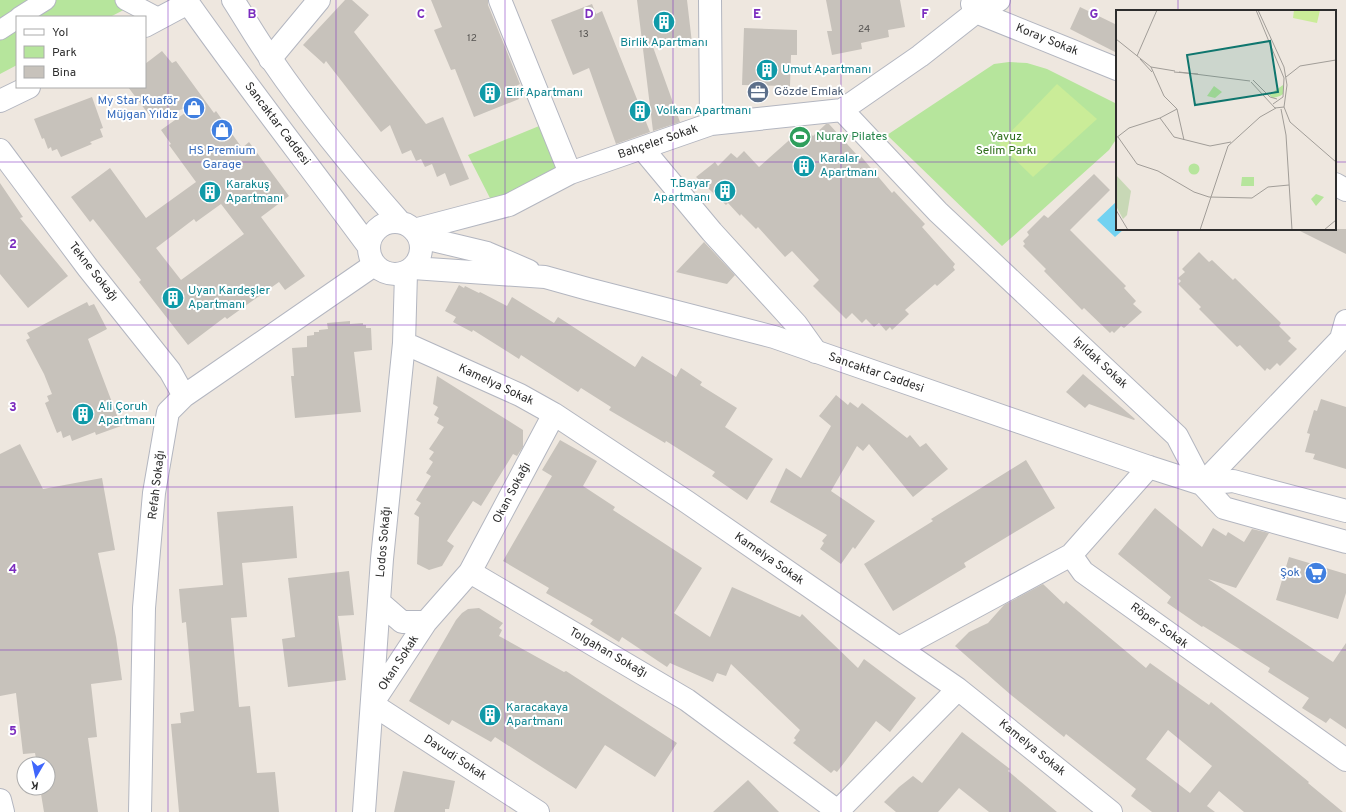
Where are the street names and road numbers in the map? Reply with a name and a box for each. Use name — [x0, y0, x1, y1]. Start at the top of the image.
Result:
street label: Koray Sokak — [1013, 20, 1081, 60]
street label: Sancaktar Caddesi — [240, 79, 314, 169]
street label: Bahçeler Sokak — [616, 121, 700, 163]
street label: Tekne Sokağı — [65, 239, 121, 305]
street label: Işıldak Sokak — [1069, 333, 1131, 393]
street label: Sancaktar Caddesi — [826, 349, 926, 397]
street label: Kamelya Sokak — [456, 360, 536, 410]
street label: Refah Sokağı — [145, 449, 169, 521]
street label: Okan Sokağı — [489, 460, 535, 526]
street label: Lodos Sokağı — [373, 506, 395, 578]
street label: Kamelya Sokak — [731, 529, 807, 589]
street label: Röper Sokak — [1127, 599, 1191, 653]
street label: Tolgahan Sokağı — [566, 624, 650, 682]
street label: Okan Sokak — [375, 632, 423, 694]
street label: Kamelya Sokak — [995, 716, 1069, 780]
street label: Davudi Sokak — [420, 732, 490, 784]

